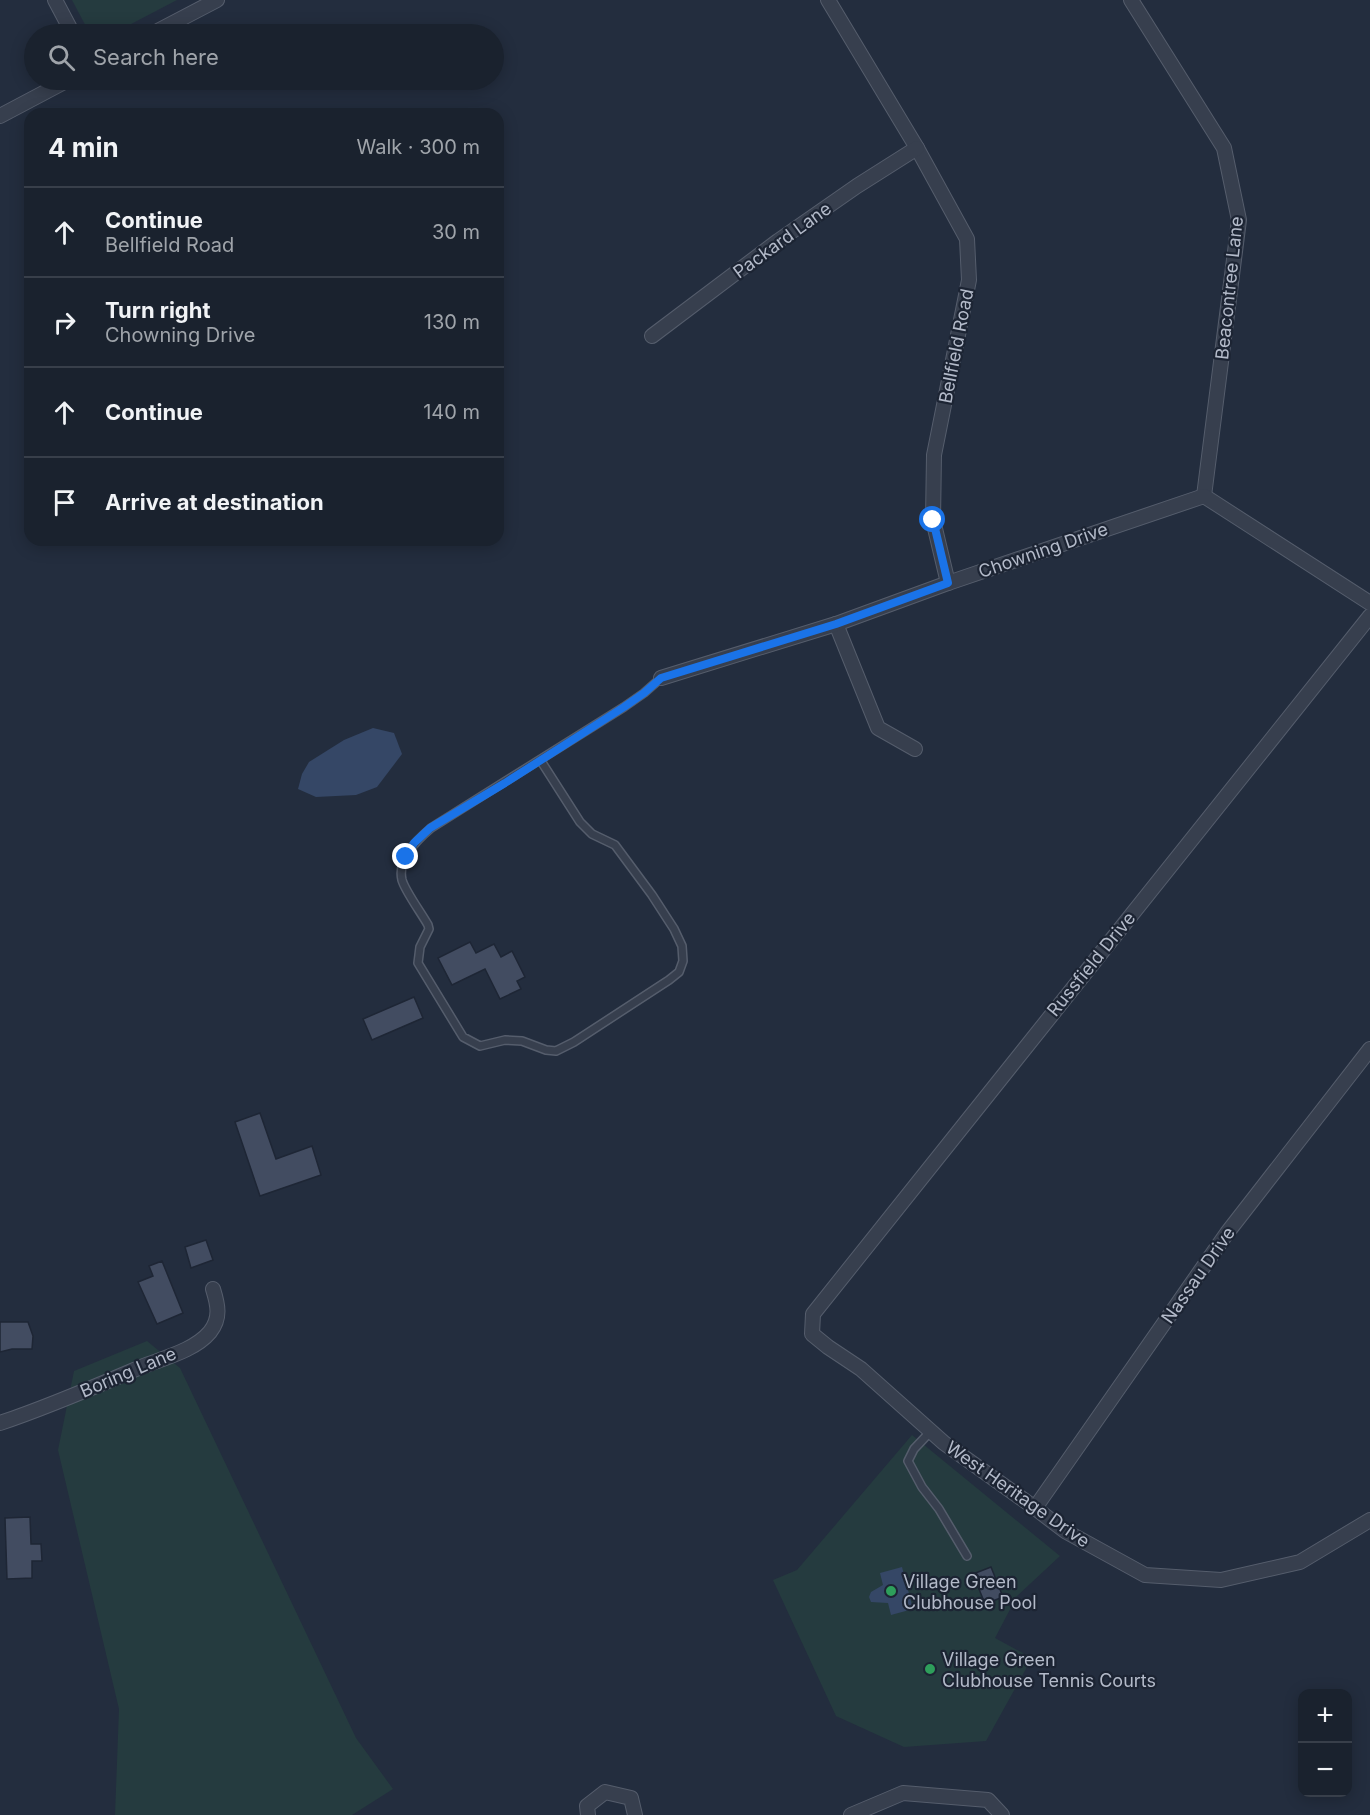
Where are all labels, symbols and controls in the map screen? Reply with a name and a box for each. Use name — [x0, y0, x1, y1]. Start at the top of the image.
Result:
search box — [24, 24, 504, 90]
icon: search — [45, 41, 78, 74]
text: Search here — [93, 44, 219, 70]
text: 4 min — [48, 132, 119, 163]
text: Walk · 300 m — [357, 135, 480, 159]
street label: Packard Lane — [729, 197, 835, 283]
text: Continue — [105, 207, 203, 233]
street label: Beacontree Lane — [1211, 215, 1247, 361]
icon: ahead — [48, 216, 81, 249]
text: 30 m — [432, 220, 480, 244]
text: Bellfield Road — [105, 233, 234, 257]
street label: Bellfield Road — [935, 287, 977, 405]
text: Turn right — [105, 297, 211, 323]
icon: right — [48, 306, 81, 339]
text: 130 m — [424, 310, 480, 334]
text: Chowning Drive — [105, 323, 255, 347]
icon: ahead — [48, 396, 81, 429]
text: Continue — [105, 399, 203, 425]
text: 140 m — [423, 400, 480, 424]
icon: arrive — [48, 486, 81, 519]
text: Arrive at destination — [105, 489, 324, 515]
route start — [919, 506, 945, 532]
street label: Chowning Drive — [976, 518, 1110, 582]
route end — [392, 843, 418, 869]
street label: Russfield Drive — [1043, 908, 1139, 1020]
street label: Nassau Drive — [1157, 1223, 1239, 1327]
street label: Boring Lane — [77, 1342, 179, 1402]
street label: West Heritage Drive — [942, 1437, 1094, 1551]
place label: Village Green Clubhouse Pool — [903, 1571, 1037, 1613]
marker: Village Green Clubhouse Pool — [884, 1584, 898, 1598]
place label: Village Green Clubhouse Tennis Courts — [942, 1649, 1156, 1691]
marker: Village Green Clubhouse Tennis Courts — [923, 1662, 937, 1676]
map controls — [1298, 1689, 1352, 1797]
button: + — [1298, 1689, 1352, 1743]
button: − — [1298, 1743, 1352, 1797]

